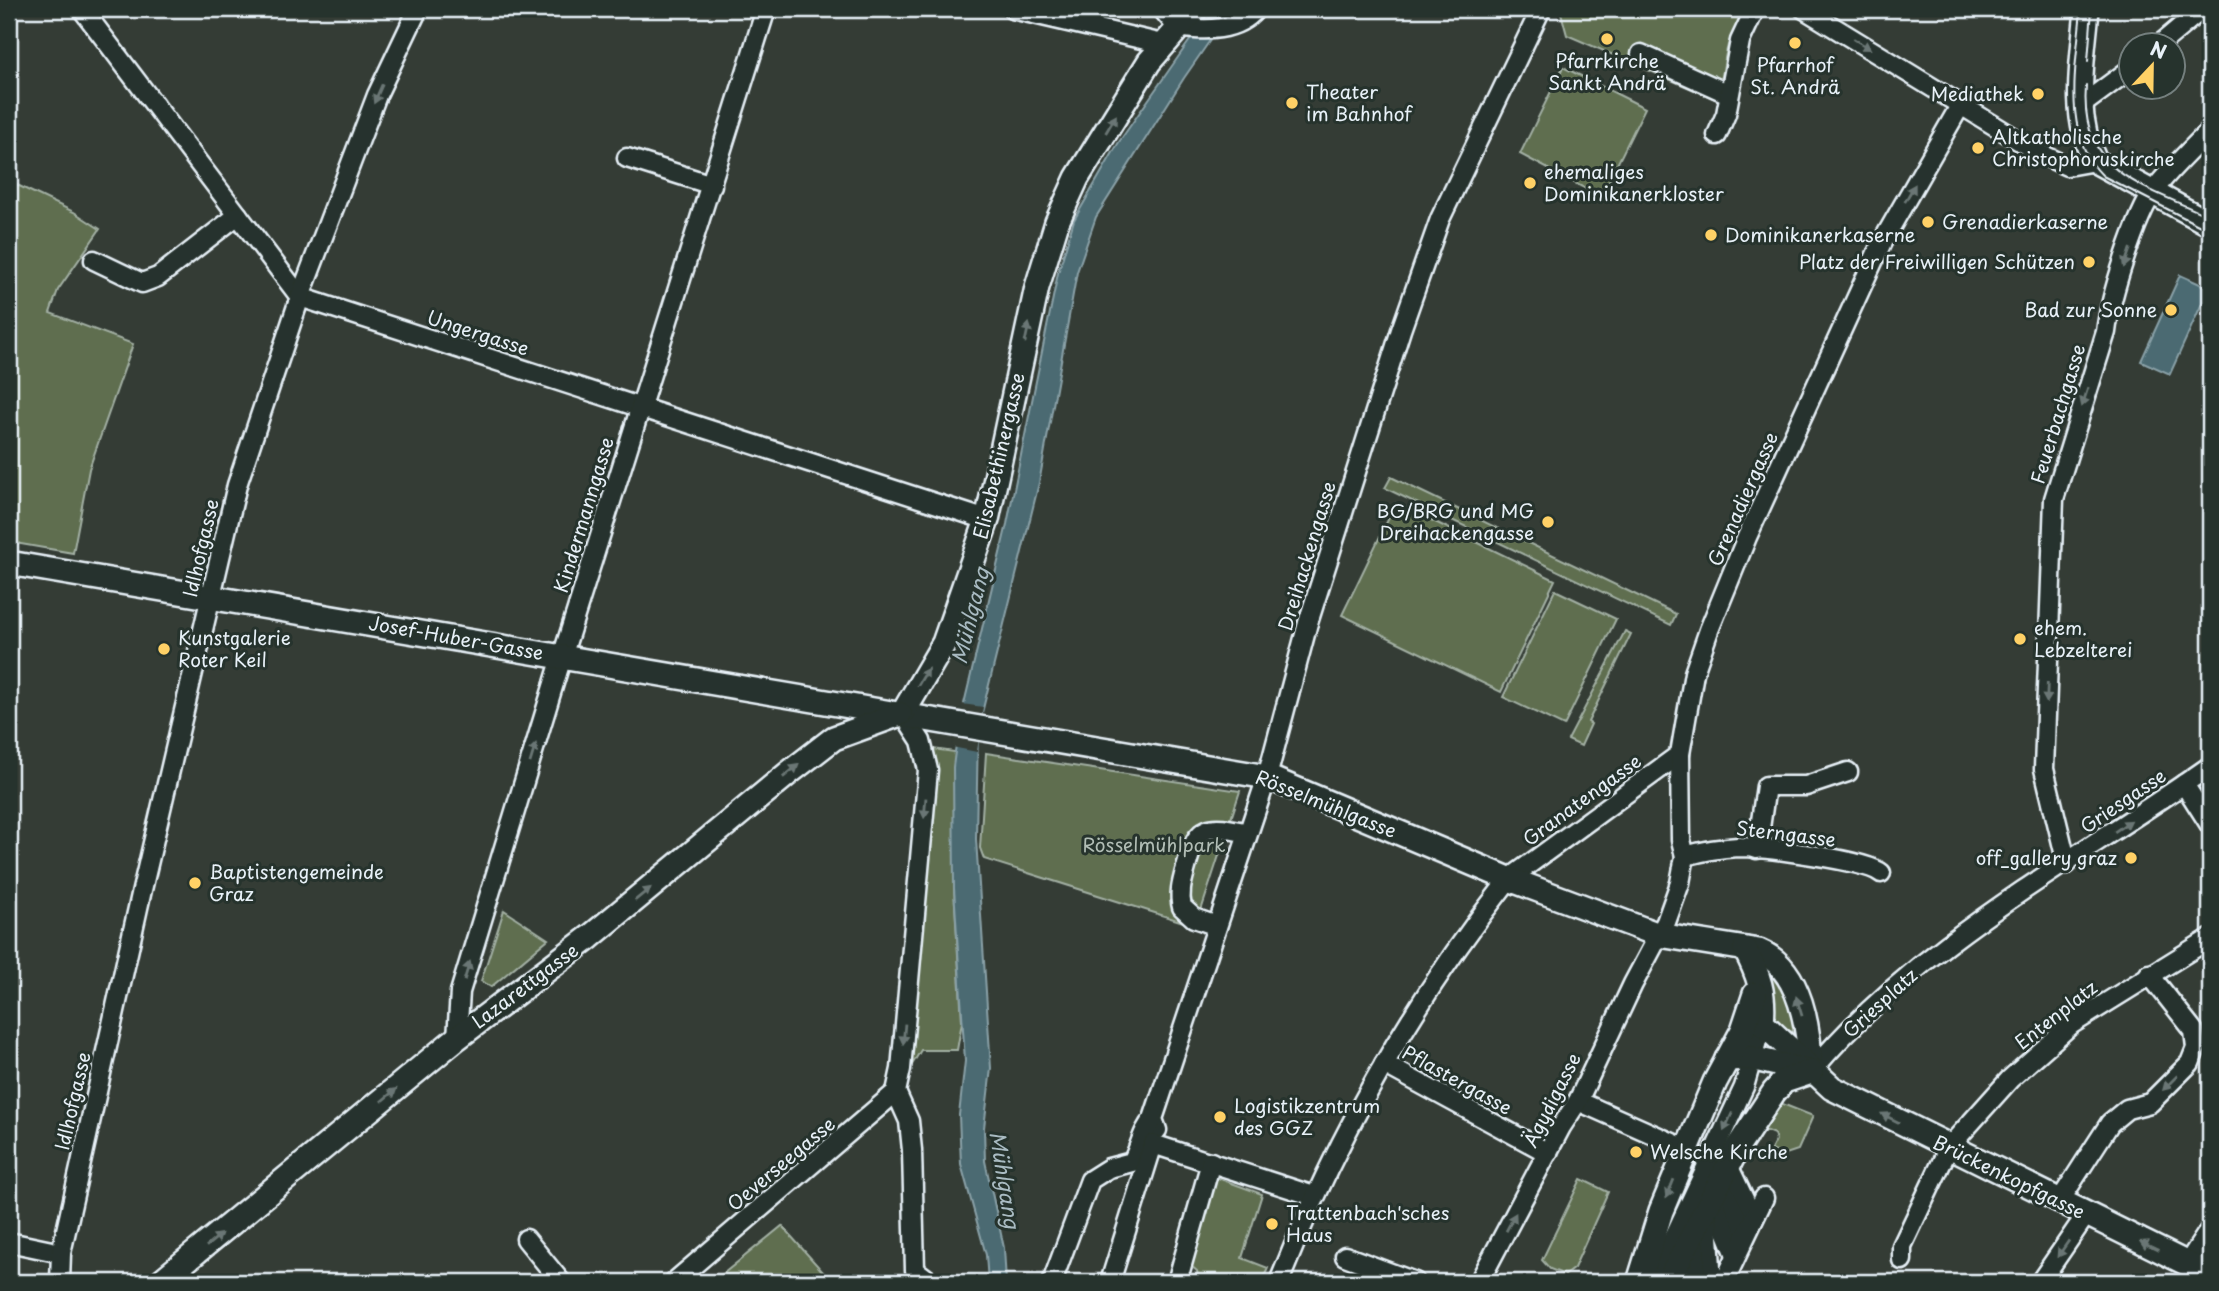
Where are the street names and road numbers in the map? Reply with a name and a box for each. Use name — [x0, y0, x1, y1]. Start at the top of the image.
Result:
street label: Ungergasse — [424, 302, 533, 362]
street label: Feuerbachgasse — [2023, 341, 2092, 487]
street label: Elisabethinergasse — [965, 370, 1031, 542]
street label: Grenadiergasse — [1700, 427, 1784, 570]
street label: Kindermanngasse — [546, 433, 620, 596]
street label: Dreihackengasse — [1270, 478, 1342, 634]
street label: Idlhofgasse — [175, 496, 225, 600]
street label: Josef-Huber-Gasse — [367, 608, 546, 666]
street label: Granatengasse — [1516, 747, 1646, 852]
street label: Griesgasse — [2074, 761, 2171, 839]
street label: Rösselmühlgasse — [1252, 762, 1401, 844]
street label: Sterngasse — [1735, 813, 1838, 853]
street label: Lazarettgasse — [465, 936, 584, 1035]
street label: Griesplatz — [1836, 961, 1923, 1043]
street label: Entenplatz — [2008, 973, 2102, 1055]
street label: Pflastergasse — [1398, 1037, 1517, 1121]
street label: Ägydigasse — [1515, 1047, 1587, 1152]
street label: Idlhofgasse — [47, 1049, 97, 1153]
street label: Oeverseegasse — [720, 1110, 840, 1217]
street label: Brückenkopfgasse — [1929, 1127, 2090, 1225]

